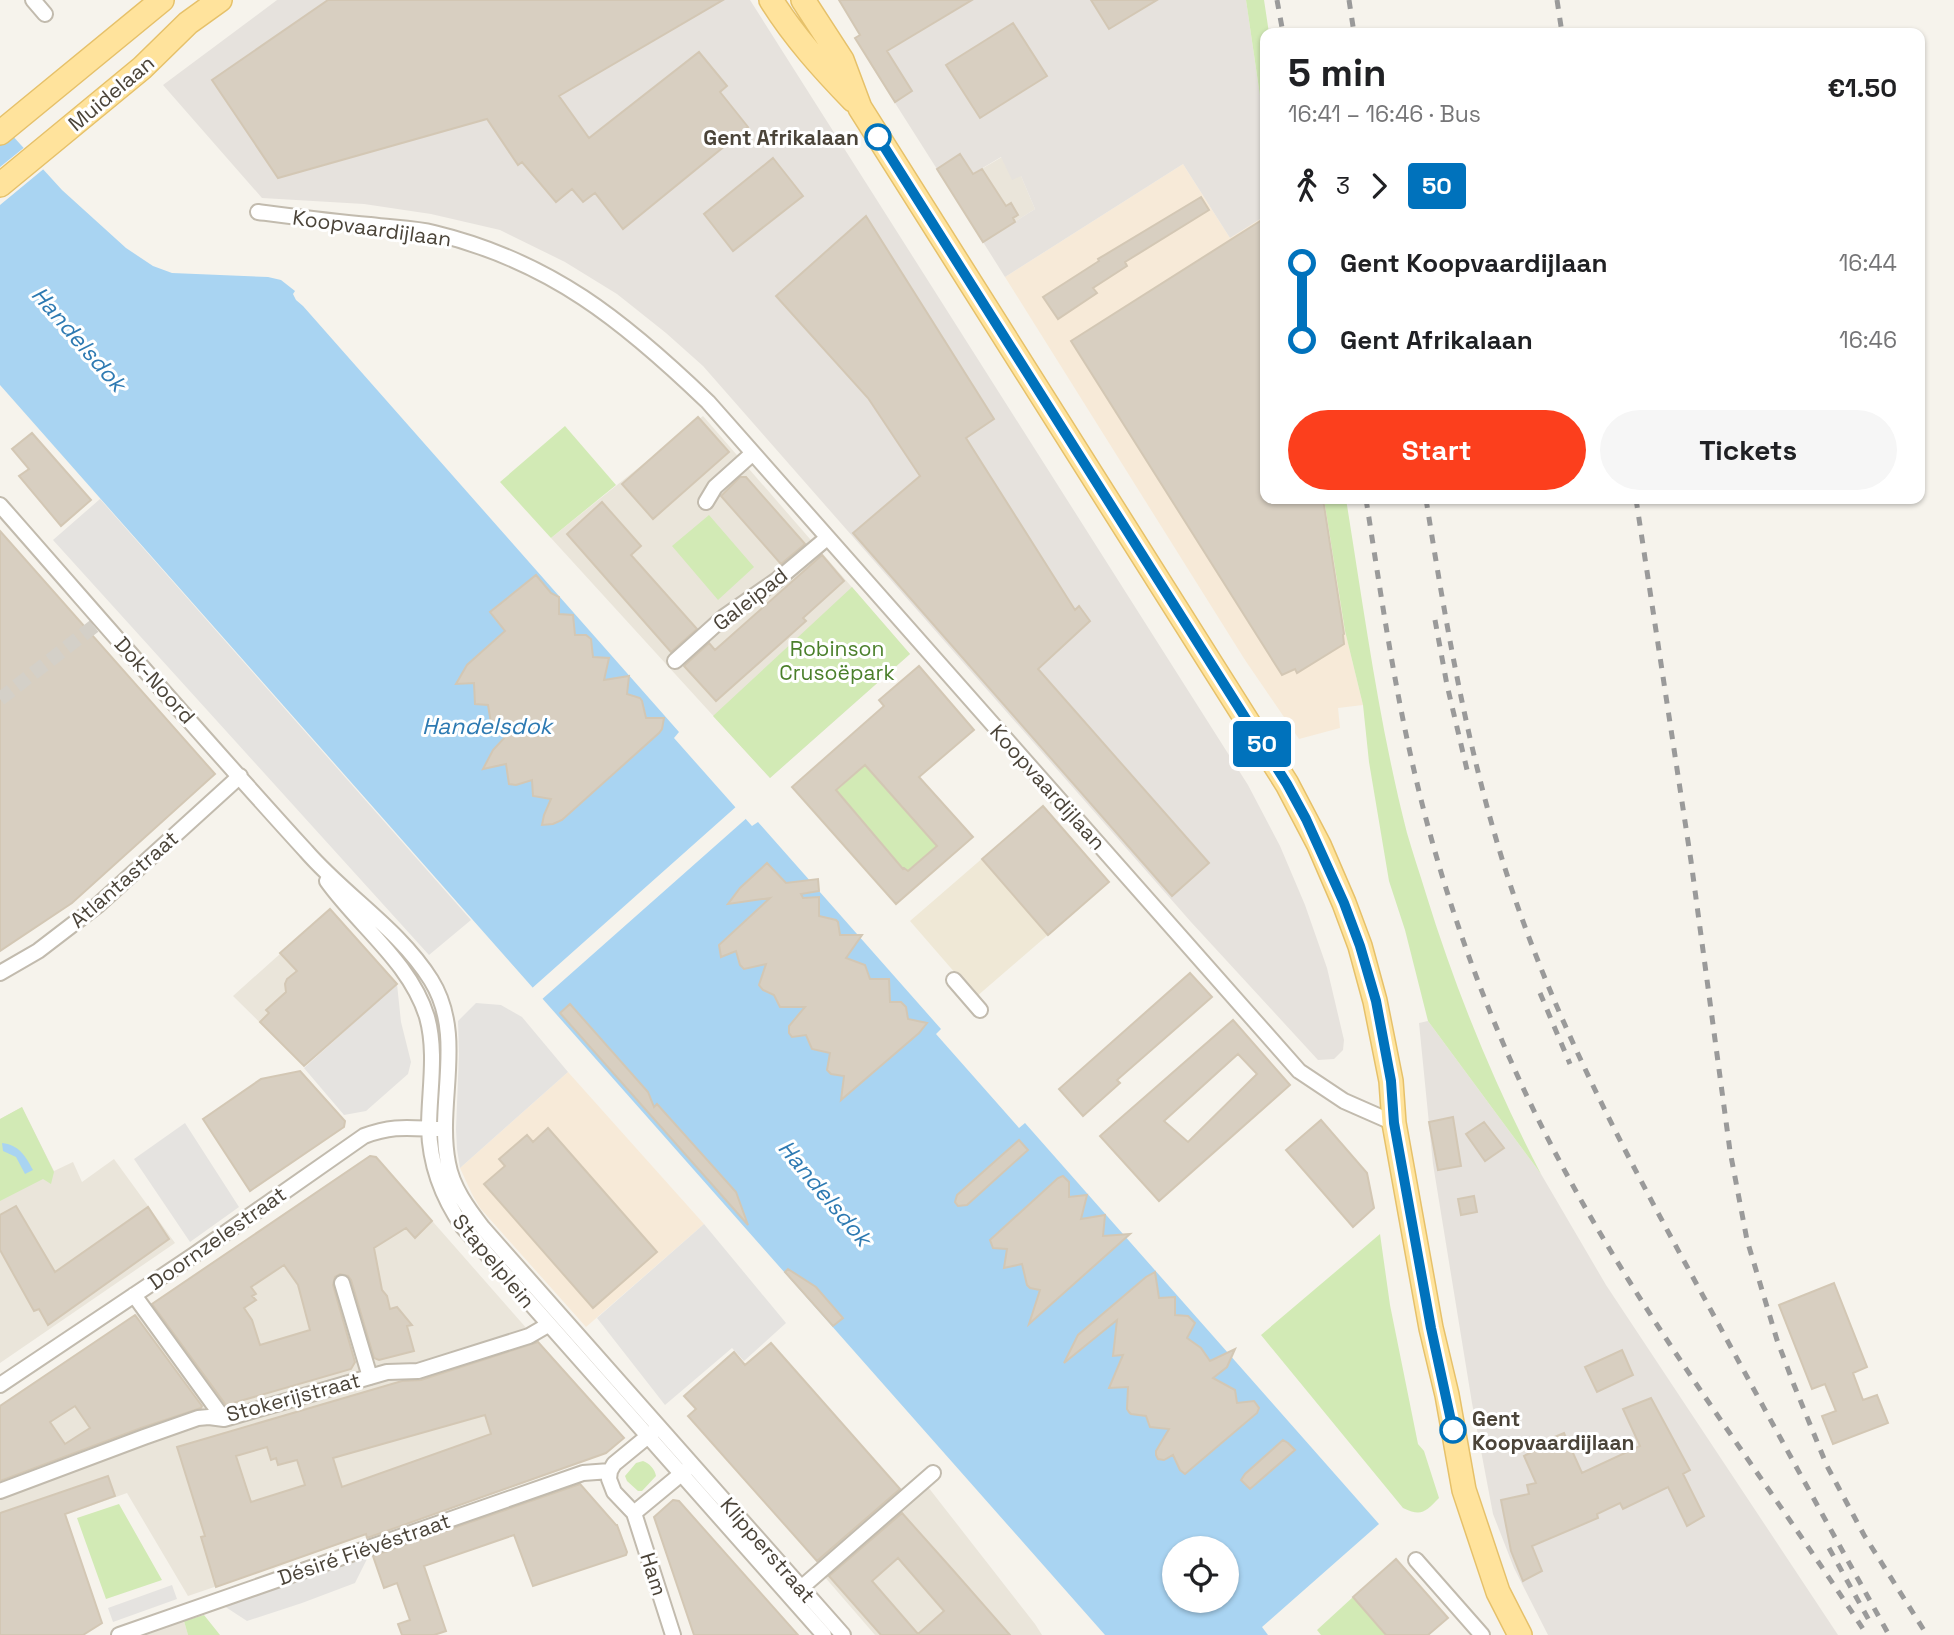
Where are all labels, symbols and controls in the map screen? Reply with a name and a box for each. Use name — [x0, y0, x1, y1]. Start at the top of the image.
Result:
street label: Muidelaan — [62, 49, 160, 137]
text: 5 min — [1288, 49, 1386, 97]
text: €1.50 — [1827, 71, 1897, 105]
text: 16:41 – 16:46 · Bus — [1288, 99, 1481, 129]
place label: Gent Afrikalaan — [703, 124, 859, 151]
marker: Gent Afrikalaan — [865, 124, 891, 150]
icon: walk — [1288, 167, 1326, 205]
icon: forward — [1360, 167, 1398, 205]
text: 50 — [1422, 170, 1452, 201]
text: 3 — [1336, 171, 1350, 201]
street label: Koopvaardijlaan — [291, 203, 453, 253]
text: Gent Koopvaardijlaan — [1340, 246, 1608, 280]
text: 16:44 — [1839, 248, 1897, 278]
water label: Handelsdok — [25, 280, 135, 400]
text: Gent Afrikalaan — [1340, 323, 1533, 357]
text: 16:46 — [1839, 325, 1897, 355]
button: Start — [1288, 410, 1586, 490]
button: Tickets — [1600, 410, 1897, 490]
street label: Galeipad — [707, 561, 793, 637]
street label: Dok-Noord — [109, 631, 201, 729]
park label: Robinson Crusoëpark — [779, 635, 895, 686]
water label: Handelsdok — [422, 711, 555, 741]
street label: Koopvaardijlaan — [984, 718, 1112, 856]
line badge: 50 — [1230, 721, 1294, 767]
text: 50 — [1247, 728, 1277, 759]
street label: Atlantastraat — [64, 825, 184, 933]
water label: Handelsdok — [772, 1134, 880, 1254]
street label: Doornzelestraat — [143, 1180, 291, 1296]
street label: Stapelplein — [447, 1208, 541, 1314]
street label: Stokerijstraat — [223, 1366, 363, 1428]
place label: Gent Koopvaardijlaan — [1472, 1405, 1635, 1456]
marker: Gent Koopvaardijlaan — [1440, 1417, 1466, 1443]
street label: Klipperstraat — [715, 1492, 821, 1608]
street label: Désiré Fiévéstraat — [274, 1507, 454, 1591]
map controls — [1162, 1536, 1239, 1613]
button: locate — [1162, 1536, 1239, 1613]
street label: Ham — [634, 1549, 674, 1599]

